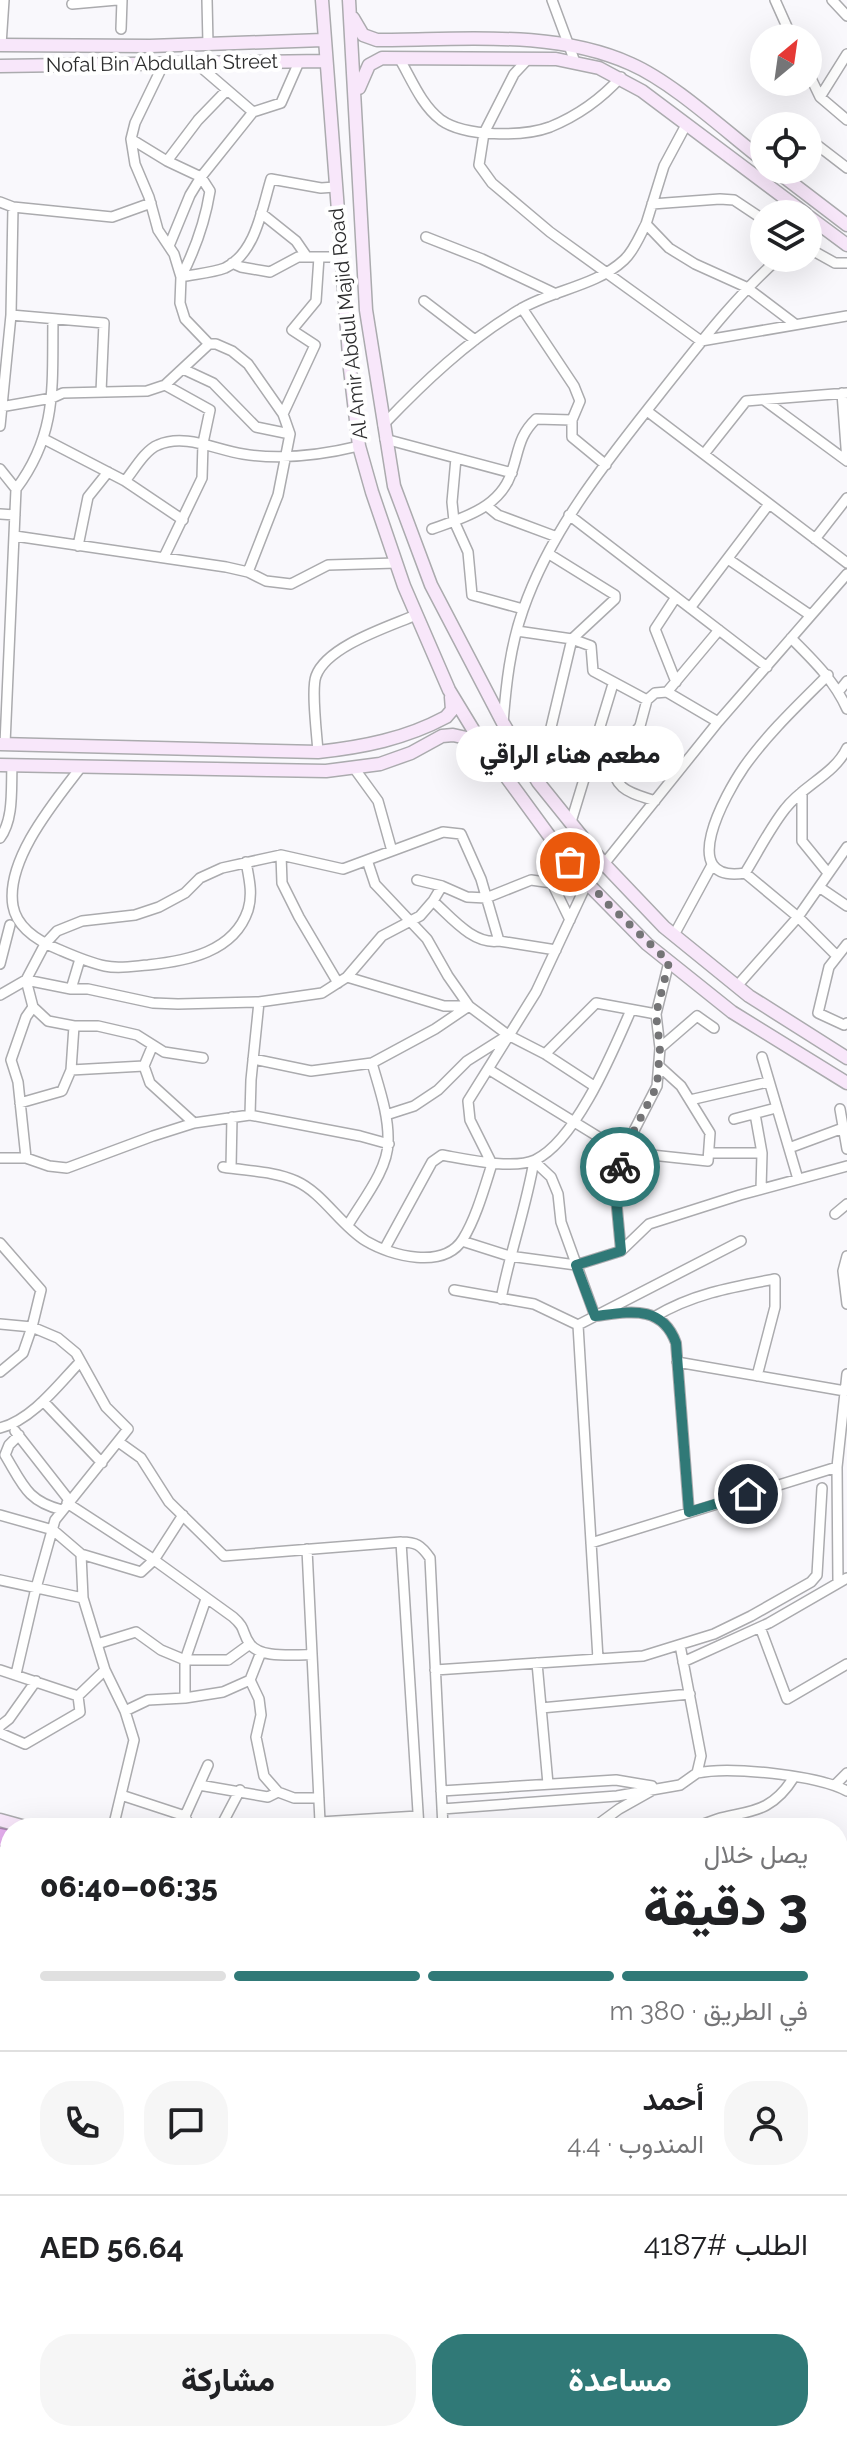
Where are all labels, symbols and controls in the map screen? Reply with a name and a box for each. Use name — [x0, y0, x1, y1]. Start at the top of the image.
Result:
north arrow — [750, 24, 822, 96]
map controls — [750, 24, 822, 272]
street label: Nofal Bin Abdullah Street — [46, 49, 279, 77]
button: locate — [750, 112, 822, 184]
button: layers — [750, 200, 822, 272]
street label: Al Amir Abdul Majid Road — [324, 207, 372, 441]
callout: مطعم هناء الراقي — [456, 726, 684, 782]
text: مطعم هناء الراقي — [480, 739, 661, 769]
pin — [536, 828, 604, 896]
icon: bag — [548, 840, 592, 884]
courier — [580, 1127, 660, 1207]
icon: bike — [598, 1145, 642, 1189]
pin — [714, 1460, 782, 1528]
icon: home — [726, 1472, 770, 1516]
text: يصل خلال — [704, 1839, 808, 1869]
text: 06:35–06:40 — [40, 1869, 218, 1904]
text: 3 دقيقة — [643, 1876, 808, 1937]
text: في الطريق · 380 m — [609, 1996, 808, 2026]
button: phone — [40, 2081, 124, 2165]
button: chat — [144, 2081, 228, 2165]
button: person — [724, 2081, 808, 2165]
text: أحمد — [642, 2082, 704, 2117]
text: المندوب · 4.4 — [567, 2129, 704, 2159]
text: الطلب #4187 — [644, 2227, 808, 2262]
text: AED 56.64 — [40, 2230, 184, 2265]
button: مشاركة — [40, 2334, 416, 2426]
button: مساعدة — [432, 2334, 808, 2426]

